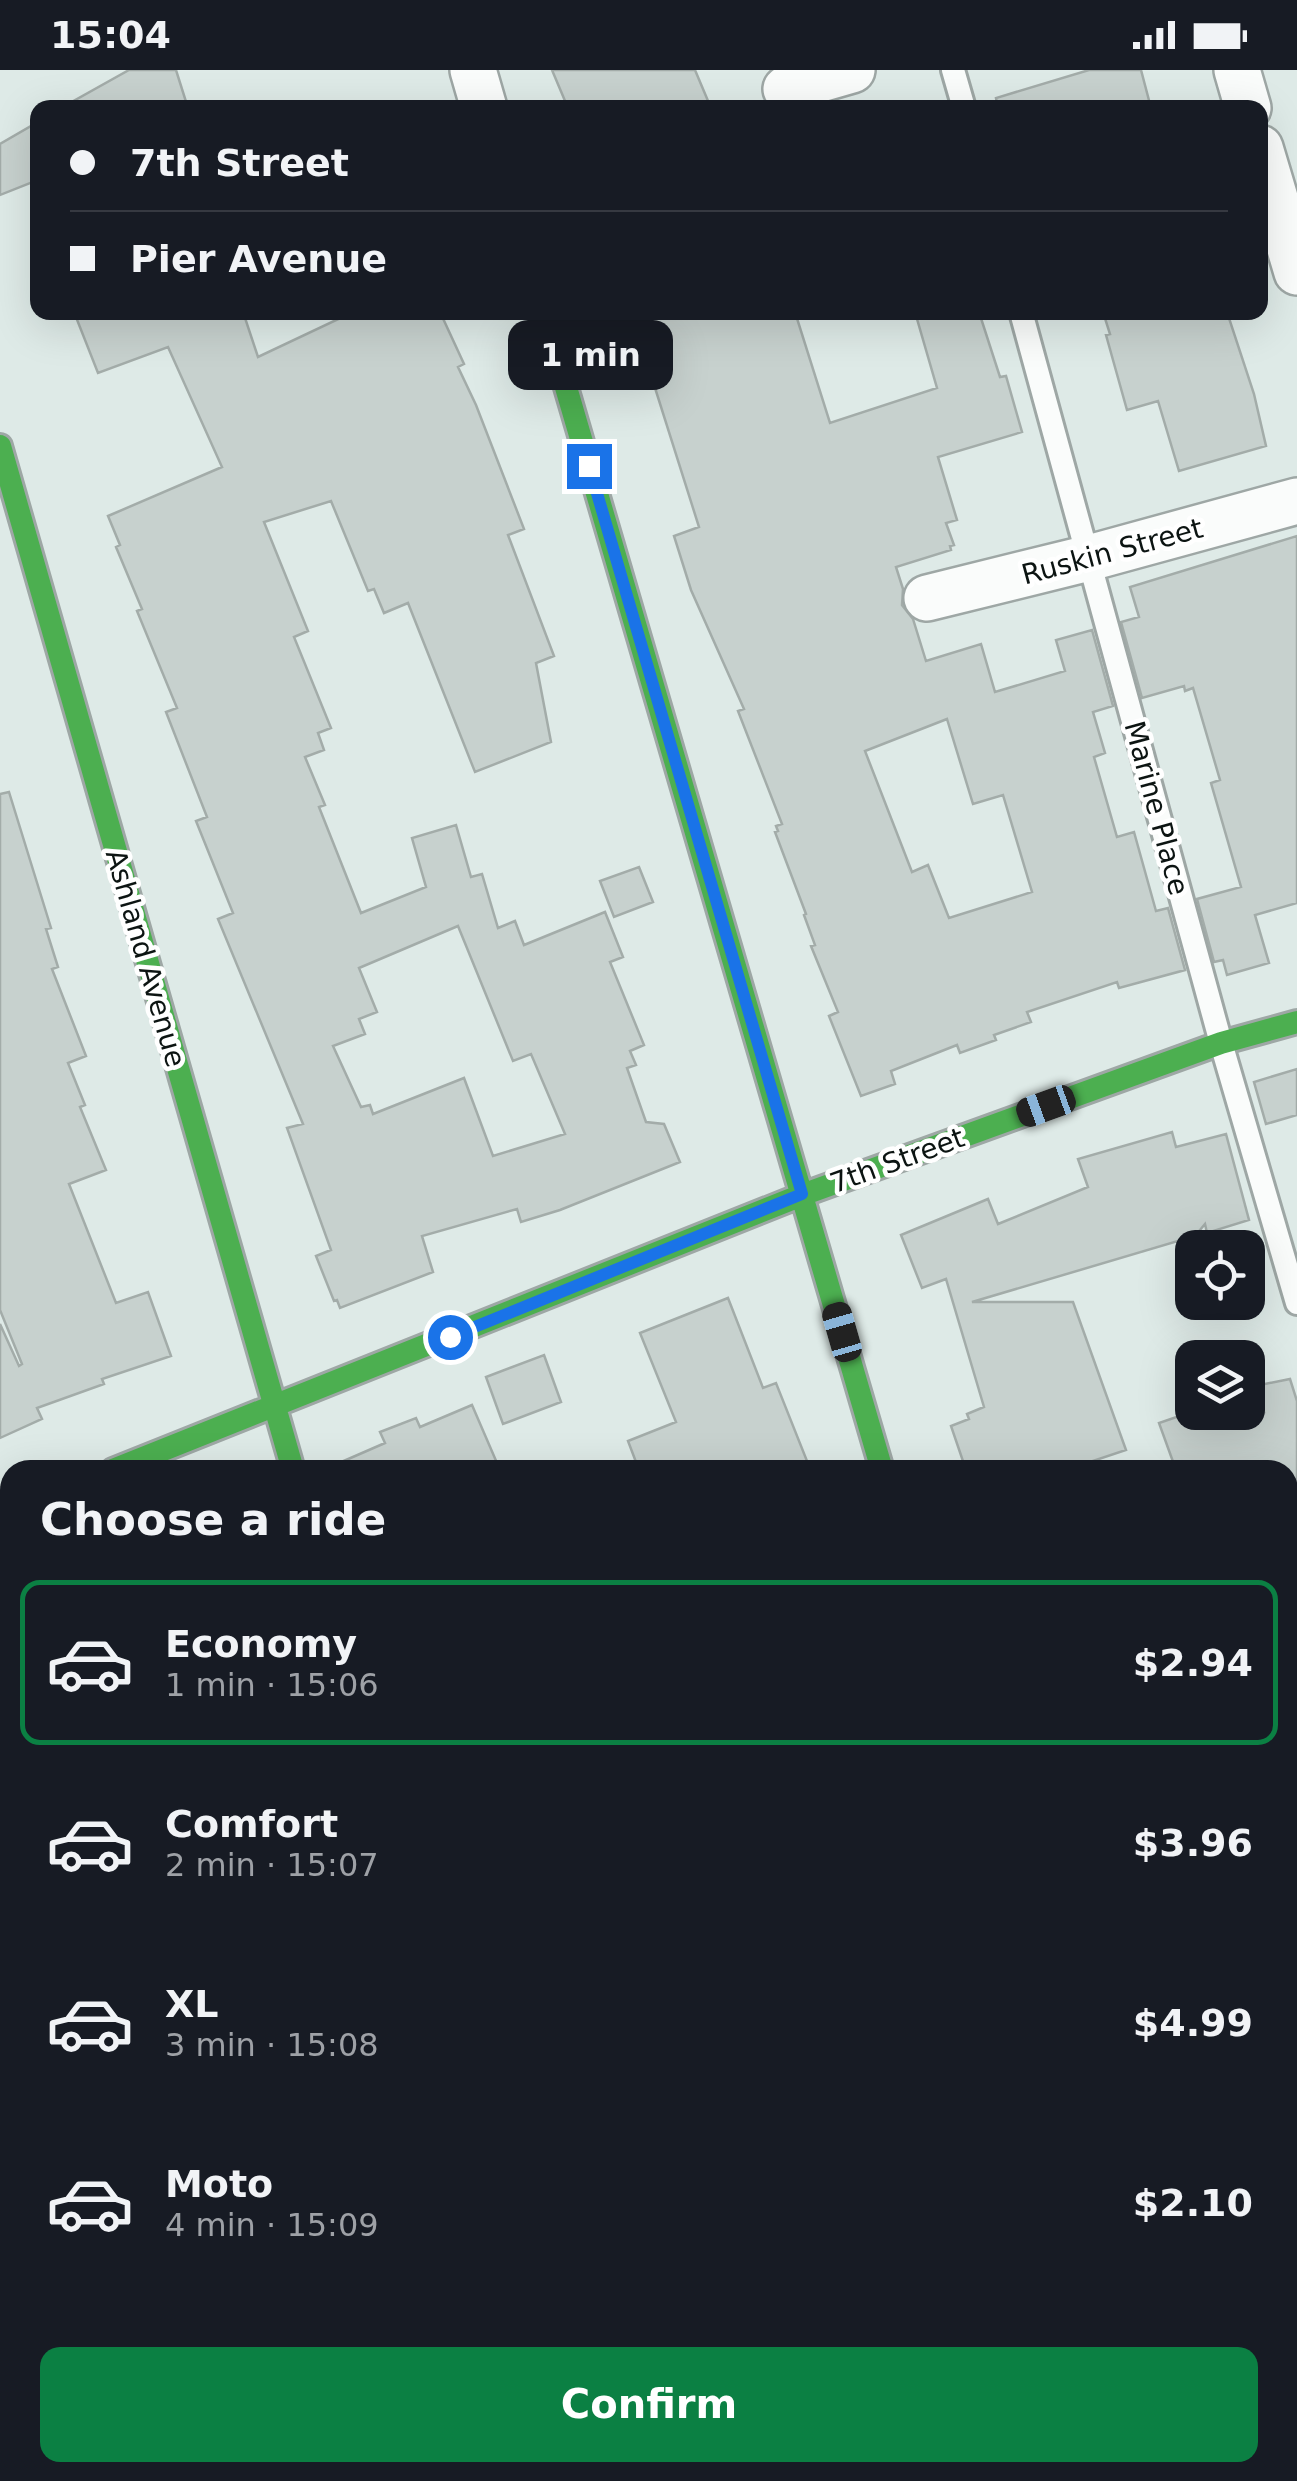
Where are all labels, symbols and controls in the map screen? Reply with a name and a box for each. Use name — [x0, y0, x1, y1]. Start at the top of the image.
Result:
text: 15:04 — [50, 13, 171, 57]
text: 7th Street — [130, 141, 349, 185]
text: Pier Avenue — [130, 237, 387, 281]
callout: 1 min — [506, 321, 672, 391]
text: 1 min — [540, 336, 641, 374]
route end — [567, 444, 612, 489]
street label: Ruskin Street — [1018, 511, 1206, 592]
street label: Marine Place — [1117, 717, 1196, 899]
street label: Ashland Avenue — [99, 846, 192, 1071]
car — [1013, 1082, 1079, 1130]
street label: 7th Street — [825, 1121, 969, 1200]
map controls — [1175, 1230, 1265, 1430]
button: locate — [1175, 1230, 1265, 1320]
car — [819, 1299, 865, 1365]
route start — [428, 1315, 473, 1360]
button: layers — [1175, 1340, 1265, 1430]
text: Choose a ride — [40, 1493, 386, 1546]
icon: car — [45, 1618, 135, 1708]
text: Economy — [165, 1622, 357, 1666]
text: $2.94 — [1133, 1641, 1253, 1685]
text: 1 min · 15:06 — [165, 1666, 379, 1704]
icon: car — [45, 1798, 135, 1888]
text: Comfort — [165, 1802, 338, 1846]
text: $3.96 — [1133, 1821, 1253, 1865]
text: 2 min · 15:07 — [165, 1846, 379, 1884]
icon: car — [45, 1978, 135, 2068]
text: XL — [165, 1982, 219, 2026]
text: $4.99 — [1133, 2001, 1253, 2045]
text: 3 min · 15:08 — [165, 2026, 379, 2064]
icon: car — [45, 2158, 135, 2248]
text: Moto — [165, 2162, 273, 2206]
text: $2.10 — [1133, 2181, 1253, 2225]
text: 4 min · 15:09 — [165, 2206, 379, 2244]
button: Confirm — [40, 2347, 1258, 2462]

